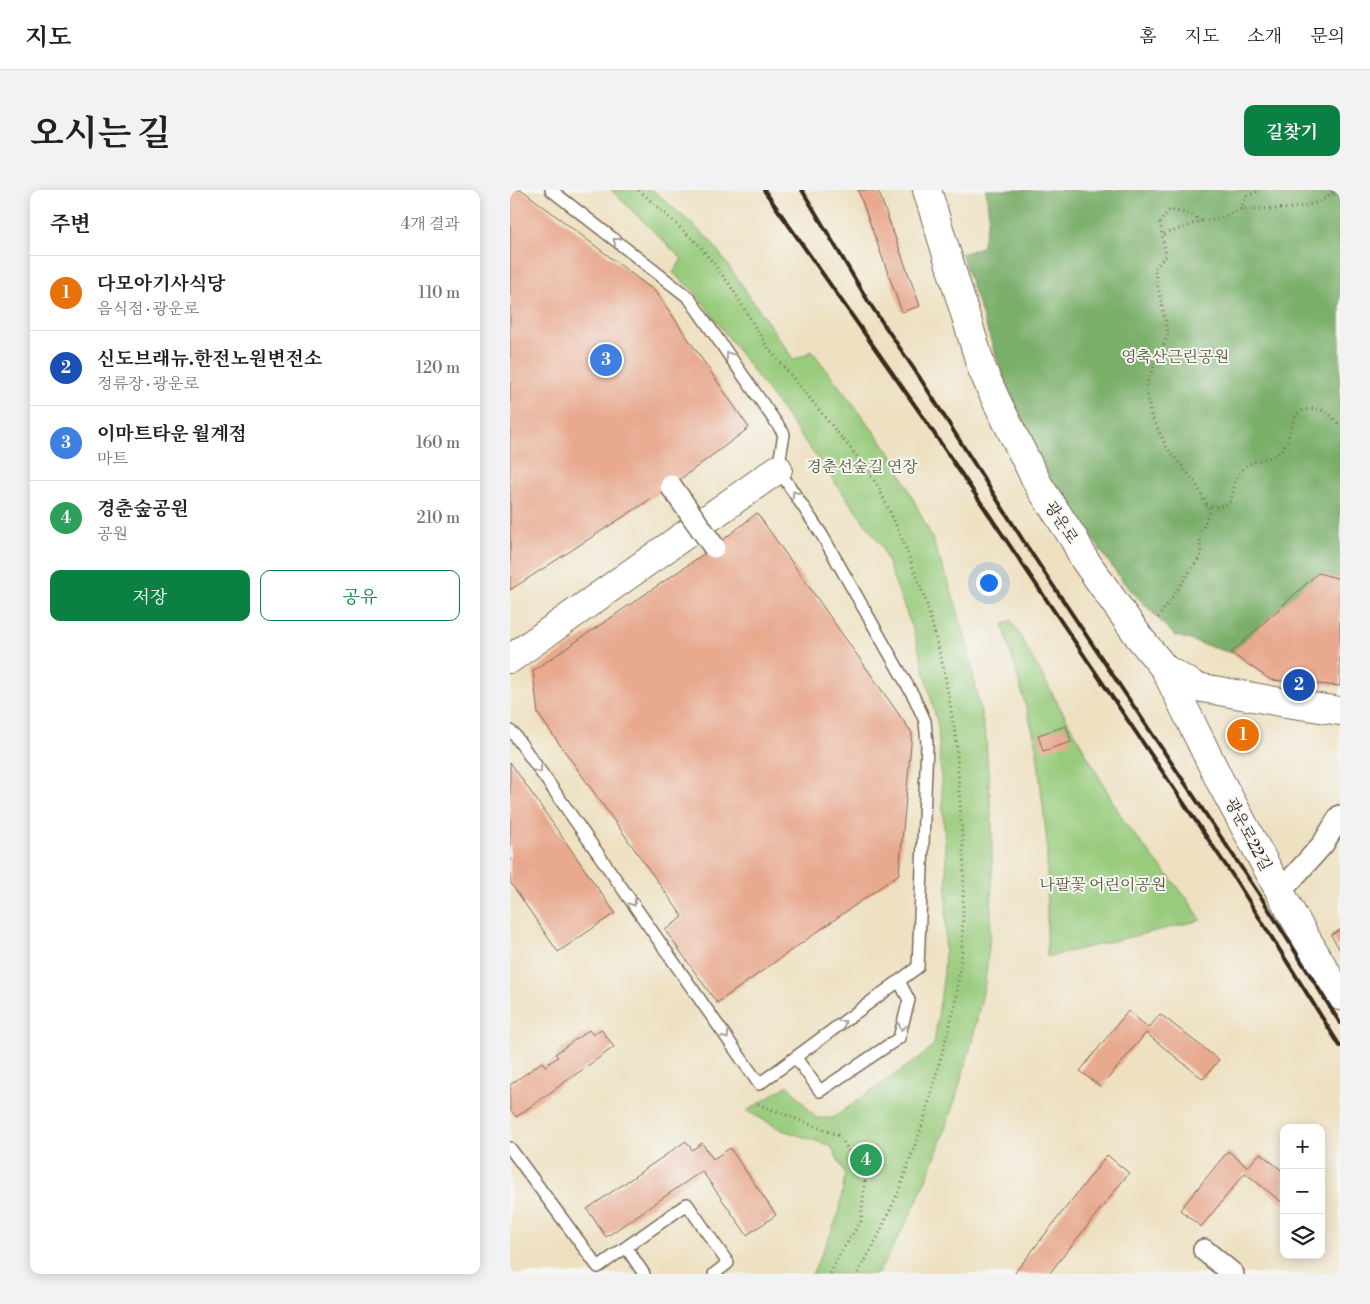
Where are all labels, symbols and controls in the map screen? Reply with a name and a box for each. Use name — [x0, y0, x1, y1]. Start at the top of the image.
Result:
text: 지도 — [25, 23, 71, 53]
text: 홈 — [1139, 25, 1157, 48]
text: 지도 — [1185, 25, 1219, 48]
text: 소개 — [1247, 25, 1282, 48]
text: 문의 — [1310, 25, 1345, 48]
button: 길찾기 — [1244, 105, 1340, 156]
text: 오시는 길 — [30, 113, 171, 156]
text: 주변 — [50, 212, 91, 238]
text: 4개 결과 — [401, 214, 460, 234]
one-way arrow — [612, 238, 622, 247]
text: 다모아기사식당 — [97, 272, 225, 296]
text: 1 — [62, 283, 70, 303]
text: 110 m — [418, 283, 460, 303]
text: 음식점 · 광운로 — [97, 299, 199, 319]
pin: 3 — [590, 341, 622, 379]
text: 신도브래뉴.한전노원변전소 — [97, 347, 322, 371]
park label: 영축산근린공원 — [1121, 347, 1229, 367]
one-way arrow — [726, 351, 735, 361]
text: 2 — [61, 358, 71, 378]
text: 120 m — [416, 358, 460, 378]
text: 정류장 · 광운로 — [97, 374, 199, 394]
text: 이마트타운 월계점 — [97, 422, 247, 446]
text: 3 — [61, 433, 71, 453]
text: 160 m — [416, 433, 460, 453]
text: 마트 — [97, 449, 128, 469]
park label: 경춘선숲길 연장 — [806, 457, 918, 477]
one-way arrow — [792, 491, 802, 500]
text: 경춘숲공원 — [97, 497, 189, 521]
street label: 광운로 — [1040, 498, 1082, 548]
text: 4 — [61, 508, 71, 528]
text: 210 m — [416, 508, 460, 528]
text: 공원 — [97, 524, 128, 544]
button: 저장 — [50, 570, 250, 621]
button: 공유 — [260, 570, 460, 621]
your location — [976, 570, 1002, 596]
pin: 2 — [1283, 666, 1315, 704]
pin: 1 — [1227, 716, 1259, 754]
one-way arrow — [533, 764, 542, 774]
street label: 광운로22길 — [1220, 794, 1276, 875]
park label: 나팔꽃 어린이공원 — [1040, 875, 1166, 895]
one-way arrow — [627, 897, 636, 906]
one-way arrow — [837, 1020, 847, 1029]
one-way arrow — [897, 1022, 908, 1031]
one-way arrow — [720, 1030, 729, 1040]
map controls — [1280, 1124, 1325, 1259]
button: + — [1280, 1124, 1325, 1169]
pin: 4 — [850, 1141, 882, 1179]
button: − — [1280, 1169, 1325, 1214]
button: layers — [1280, 1214, 1325, 1259]

